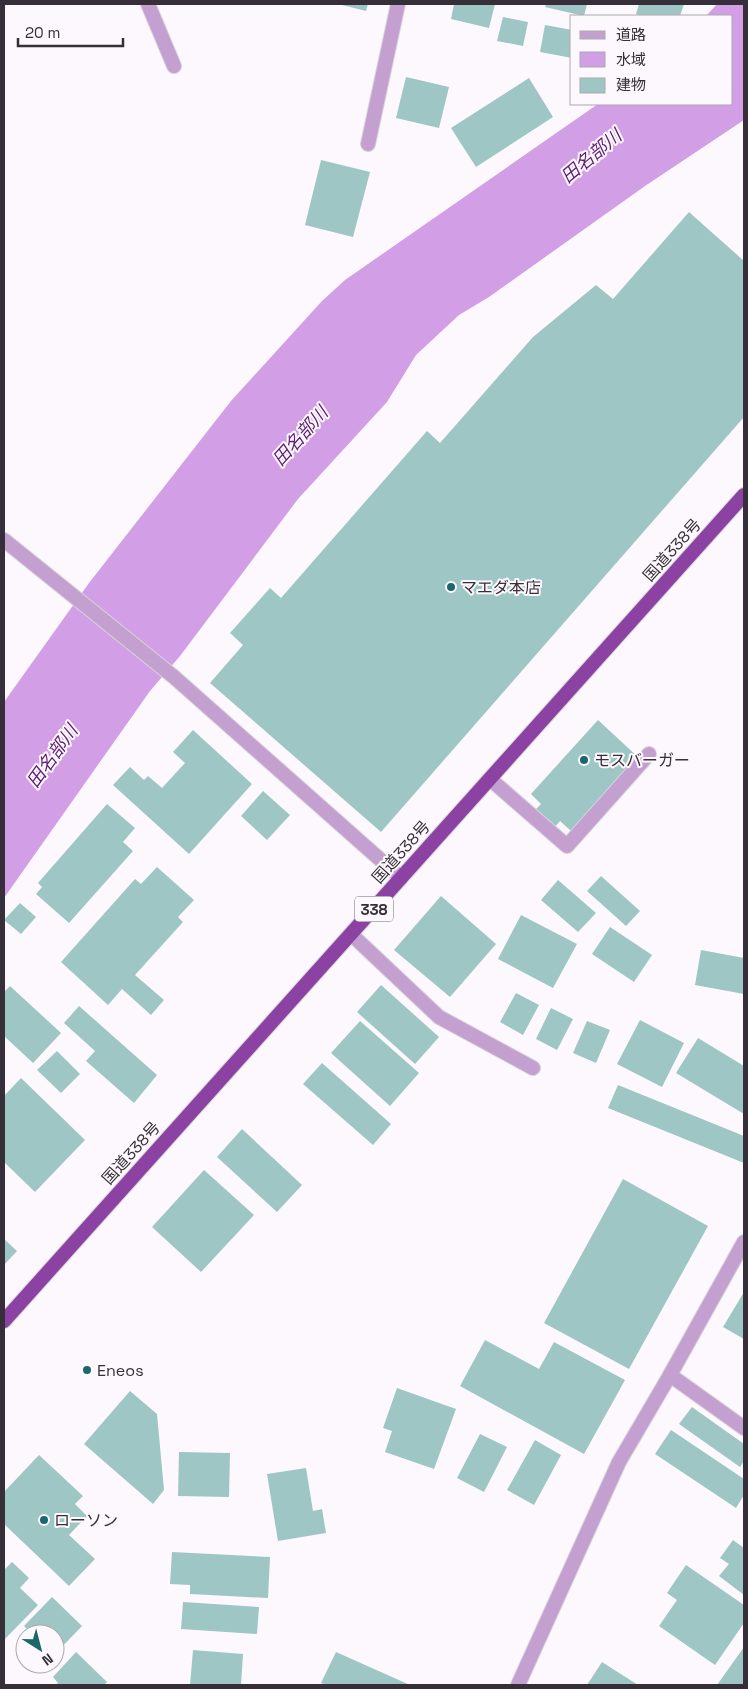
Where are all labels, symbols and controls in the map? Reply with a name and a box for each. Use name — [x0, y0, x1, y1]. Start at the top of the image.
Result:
scale bar — [18, 15, 122, 47]
legend — [570, 15, 733, 105]
text: 20 m — [25, 23, 60, 42]
text: 道路 — [616, 25, 646, 44]
text: 水域 — [616, 50, 646, 69]
text: 建物 — [616, 75, 646, 94]
water label: 田名部川 — [556, 123, 628, 188]
water label: 田名部川 — [267, 400, 334, 470]
street label: 国道338号 — [638, 514, 706, 586]
place label: マエダ本店 — [461, 577, 541, 598]
marker: マエダ本店 — [445, 581, 457, 593]
water label: 田名部川 — [22, 718, 84, 792]
place label: モスバーガー — [594, 750, 690, 771]
marker: モスバーガー — [578, 754, 590, 766]
street label: 国道338号 — [367, 816, 435, 888]
road number: 338 — [355, 896, 393, 922]
street label: 国道338号 — [97, 1117, 165, 1189]
place label: Eneos — [97, 1360, 144, 1381]
marker: Eneos — [81, 1364, 93, 1376]
place label: ローソン — [54, 1510, 118, 1531]
marker: ローソン — [38, 1514, 50, 1526]
north arrow — [15, 1624, 65, 1674]
text: N — [39, 1649, 57, 1670]

